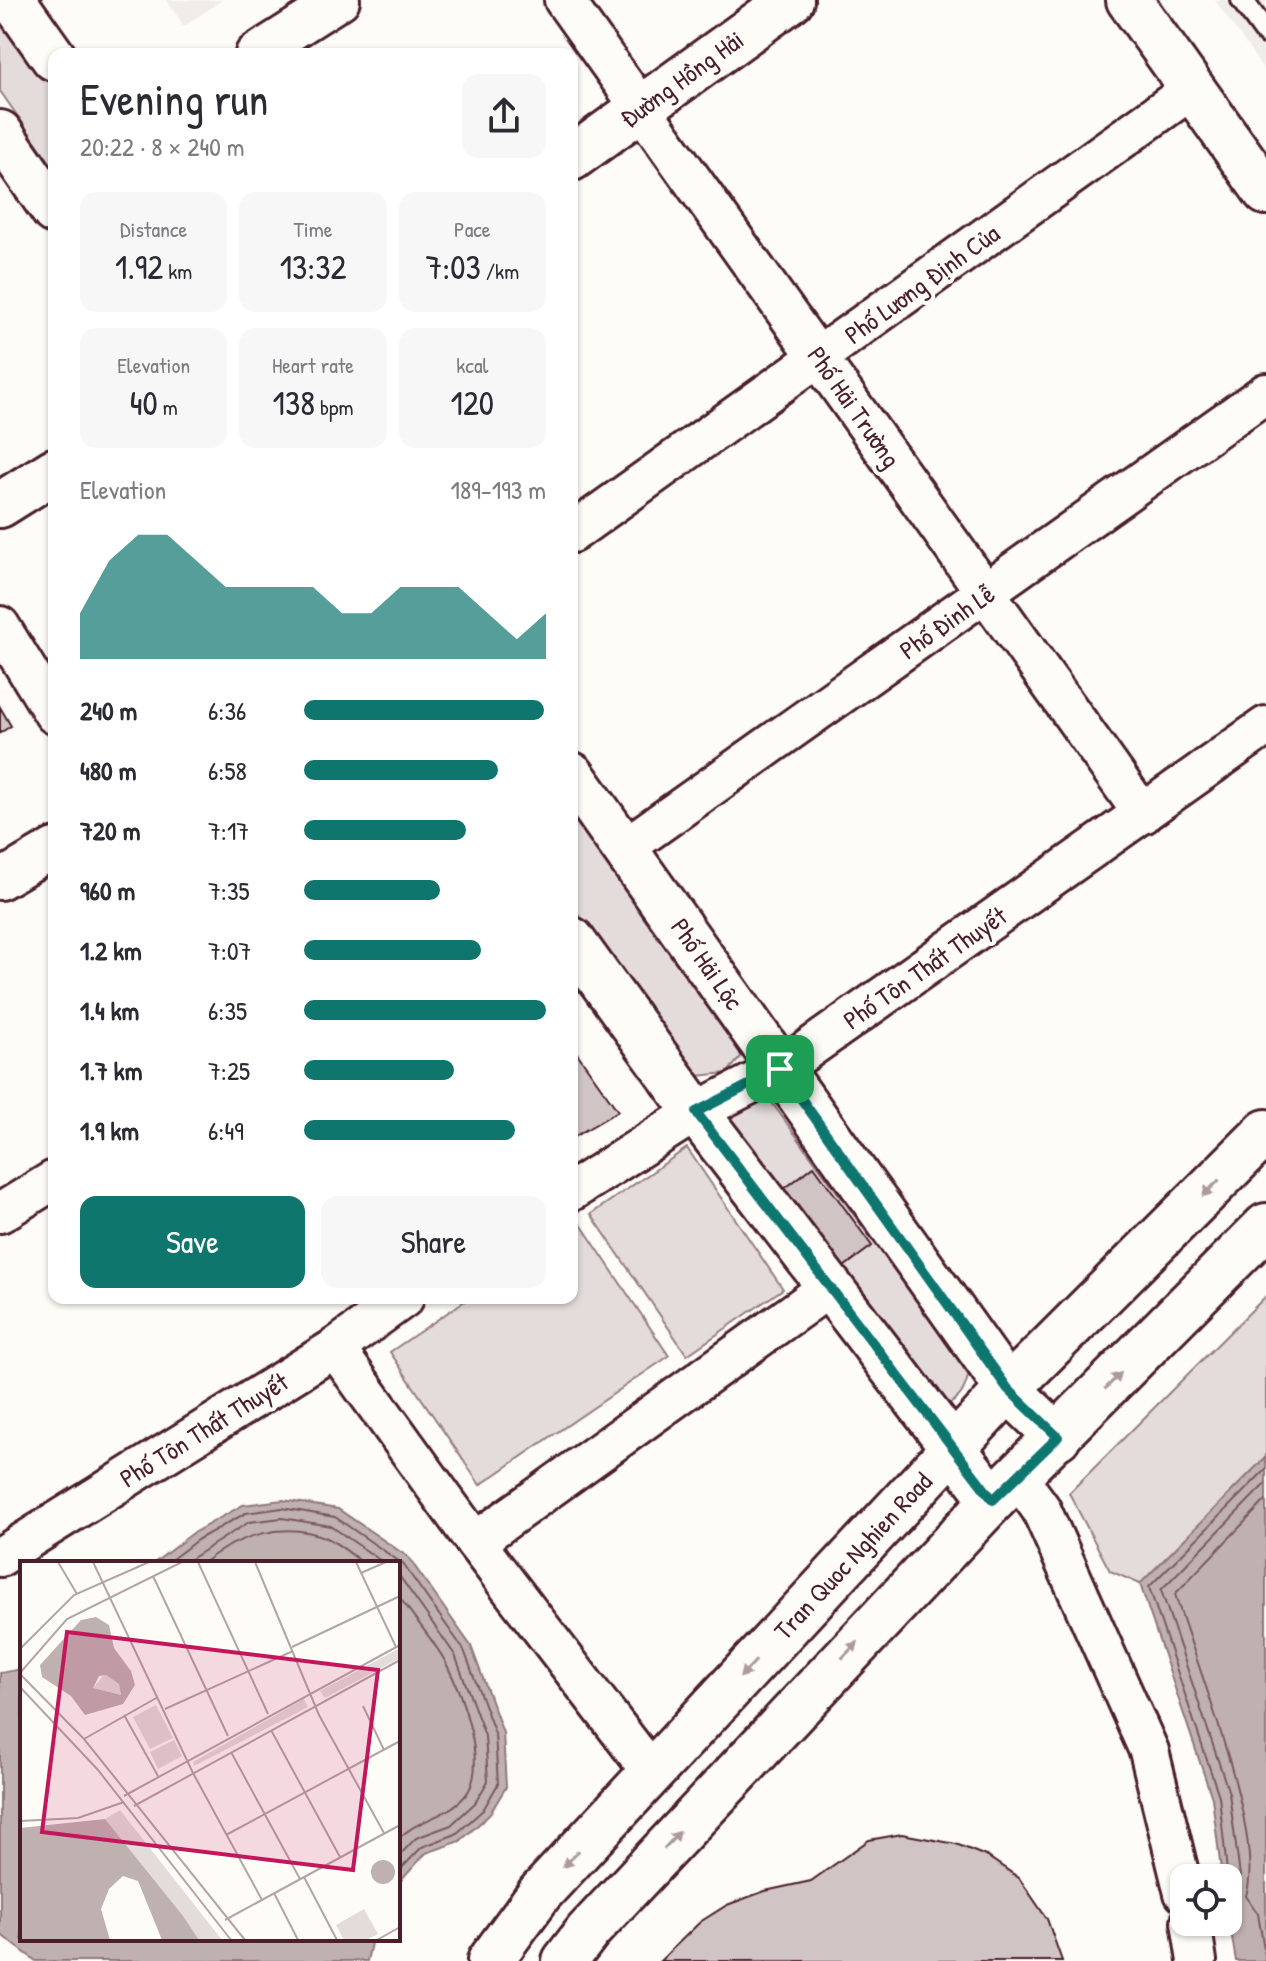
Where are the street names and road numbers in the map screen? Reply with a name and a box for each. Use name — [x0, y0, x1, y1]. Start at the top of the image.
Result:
street label: Đường Hồng Hải — [613, 22, 750, 135]
street label: Phố Lương Định Của — [837, 216, 1006, 352]
street label: Phố Hải Trường — [800, 339, 909, 474]
street label: Phố Đinh Lễ — [892, 576, 1001, 667]
street label: Phố Tôn Thất Thuyết — [836, 898, 1014, 1037]
street label: Phố Hải Lộc — [663, 911, 752, 1016]
street label: Phố Tôn Thất Thuyết — [113, 1363, 295, 1495]
street label: Tran Quoc Nghien Road — [766, 1464, 939, 1647]

